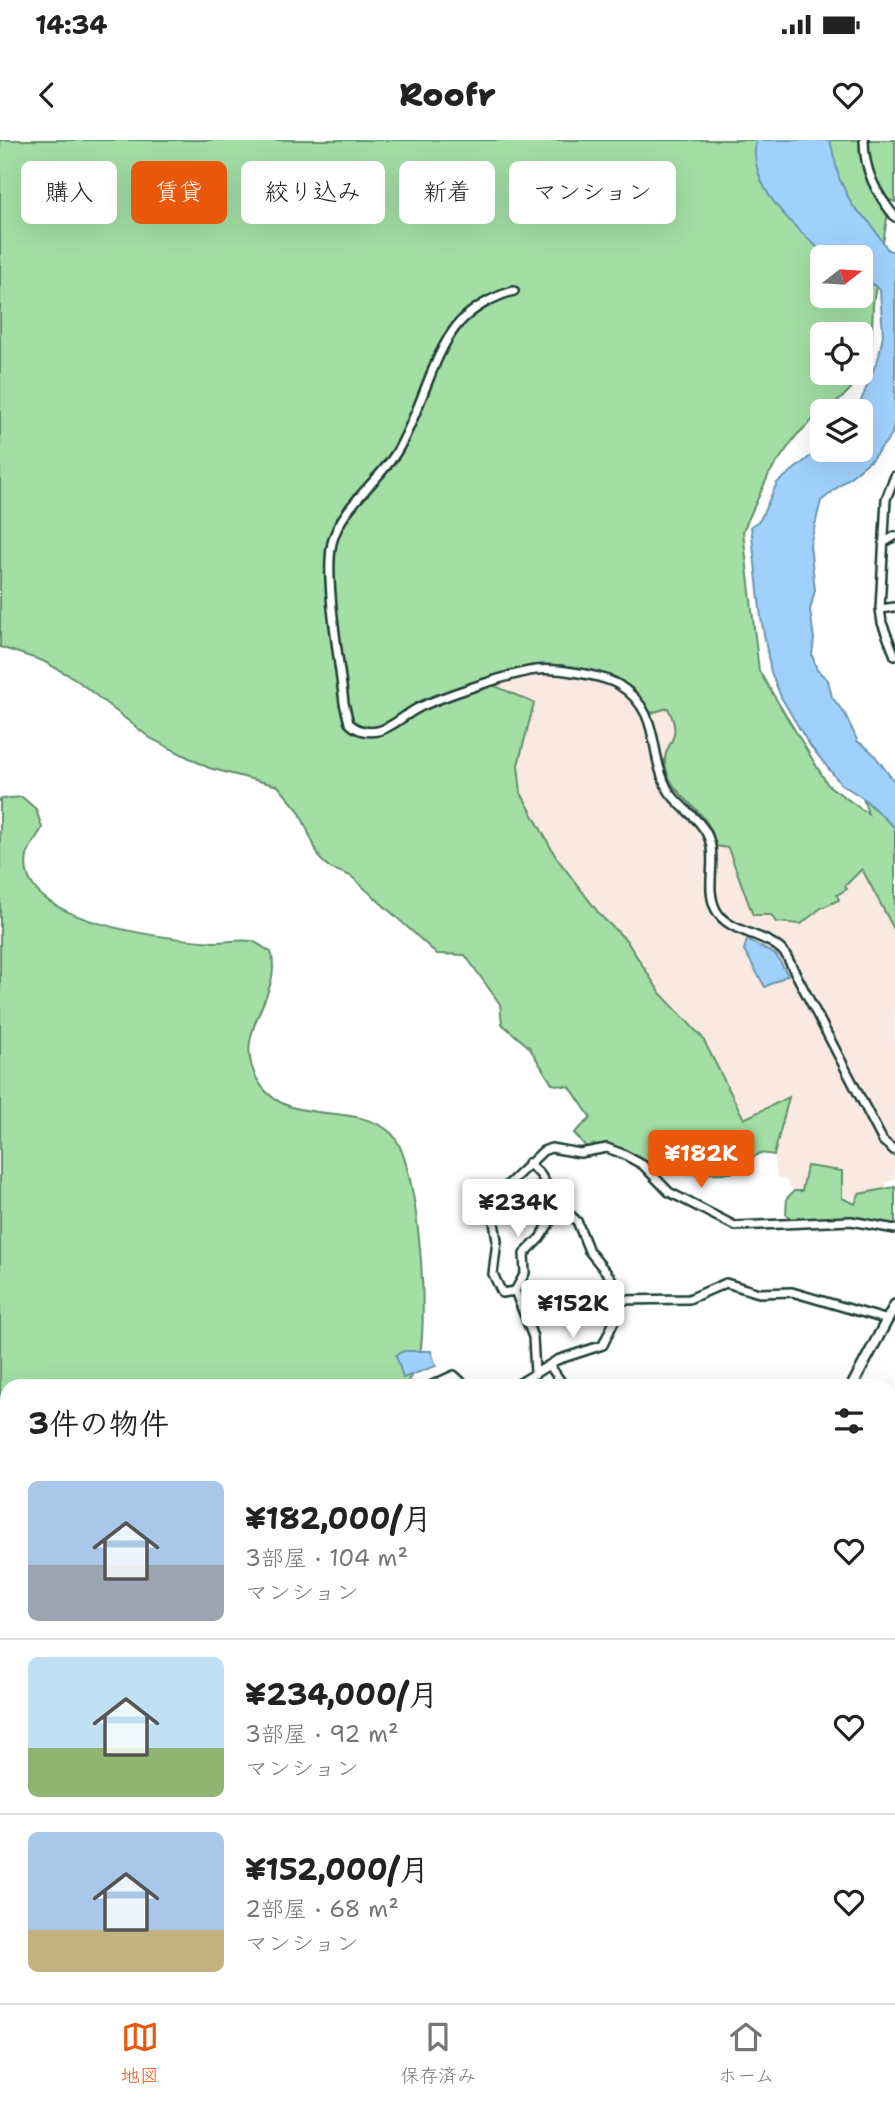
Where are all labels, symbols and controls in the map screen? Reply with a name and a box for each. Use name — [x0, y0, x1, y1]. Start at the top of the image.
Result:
text: 14:34 — [35, 7, 107, 42]
text: Roofr — [399, 73, 496, 116]
icon: back — [28, 76, 66, 114]
icon: heart — [829, 76, 867, 114]
chip: 購入 — [21, 161, 117, 224]
chip: 賃貸 — [131, 161, 227, 224]
chip: 絞り込み — [241, 161, 385, 224]
chip: 新着 — [399, 161, 495, 224]
chip: マンション — [509, 161, 676, 224]
north arrow — [810, 245, 873, 308]
map controls — [810, 245, 873, 462]
button: locate — [810, 322, 873, 385]
button: layers — [810, 399, 873, 462]
pin: ¥182K — [652, 1130, 750, 1190]
text: ¥182K — [664, 1138, 738, 1168]
pin: ¥234K — [469, 1180, 567, 1239]
text: ¥234K — [478, 1187, 558, 1217]
pin: ¥152K — [524, 1280, 622, 1340]
text: ¥152K — [537, 1288, 609, 1318]
icon: filters — [830, 1402, 868, 1440]
text: 3件の物件 — [28, 1403, 169, 1444]
text: ¥182,000/月 — [245, 1498, 432, 1539]
icon: home — [84, 1509, 168, 1593]
icon: heart — [830, 1532, 868, 1570]
text: 3部屋 · 104 m² — [245, 1543, 408, 1573]
text: マンション — [245, 1577, 359, 1607]
text: ¥234,000/月 — [245, 1674, 438, 1715]
icon: home — [84, 1685, 168, 1769]
icon: heart — [830, 1708, 868, 1746]
text: 3部屋 · 92 m² — [245, 1719, 399, 1749]
text: マンション — [245, 1753, 359, 1783]
text: ¥152,000/月 — [245, 1849, 429, 1890]
icon: home — [84, 1860, 168, 1944]
icon: heart — [830, 1883, 868, 1921]
text: 2部屋 · 68 m² — [245, 1894, 399, 1924]
text: マンション — [245, 1928, 359, 1958]
tab: 地図 — [121, 2018, 159, 2088]
tab: 保存済み — [400, 2018, 476, 2088]
tab: ホーム — [718, 2018, 774, 2088]

